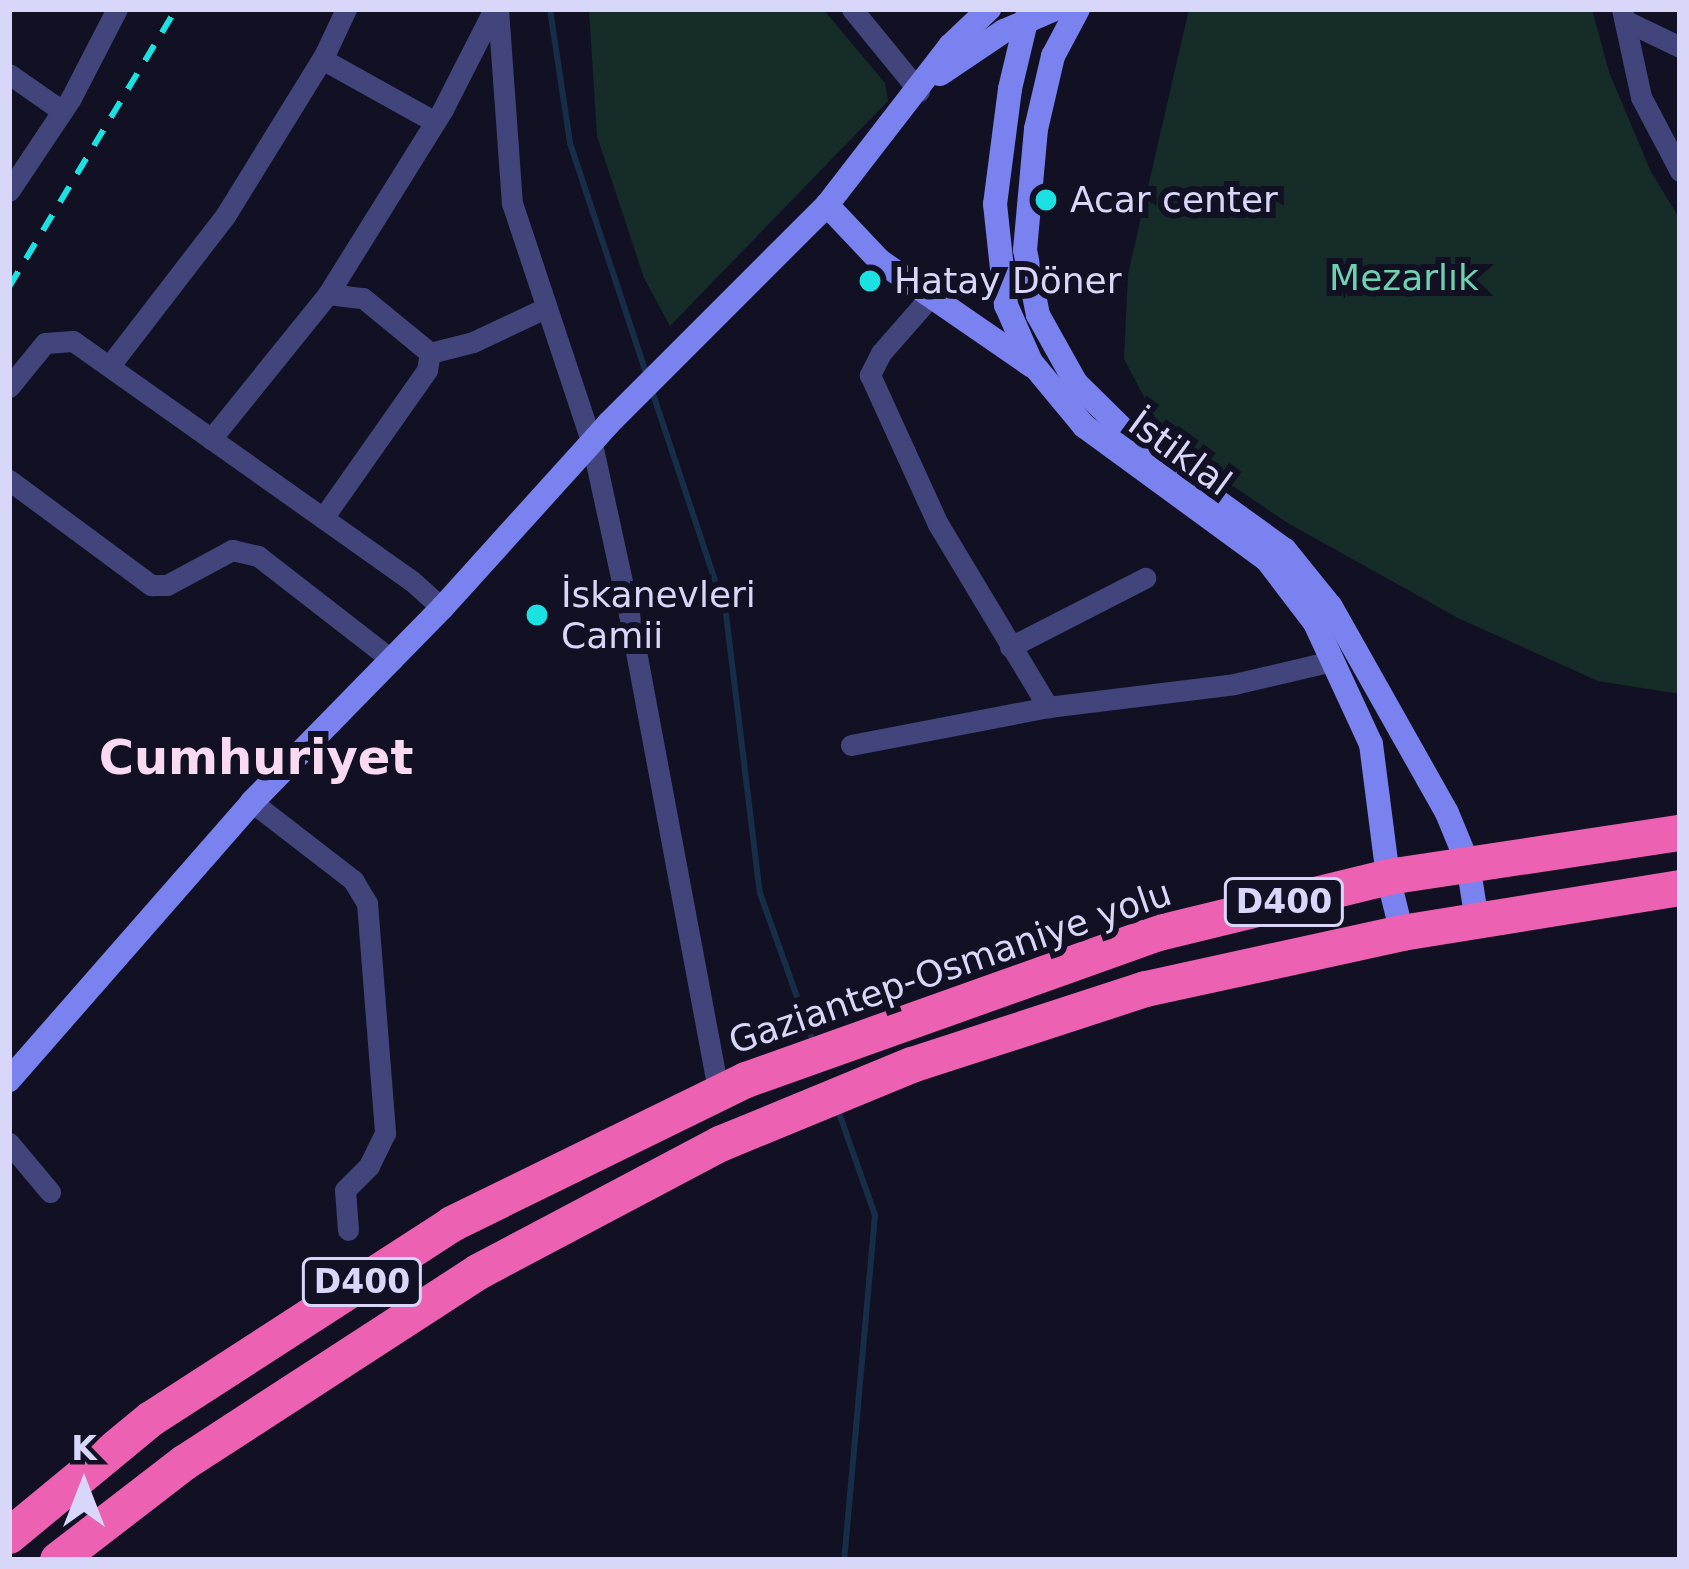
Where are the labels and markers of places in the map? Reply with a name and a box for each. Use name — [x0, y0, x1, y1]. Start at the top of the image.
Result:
place label: Acar center — [1070, 178, 1278, 222]
marker: Acar center — [1033, 187, 1059, 213]
place label: Hatay Döner — [894, 259, 1122, 303]
marker: Hatay Döner — [857, 268, 883, 294]
place label: İskanevleri Camii — [561, 572, 756, 657]
marker: İskanevleri Camii — [524, 602, 550, 628]

